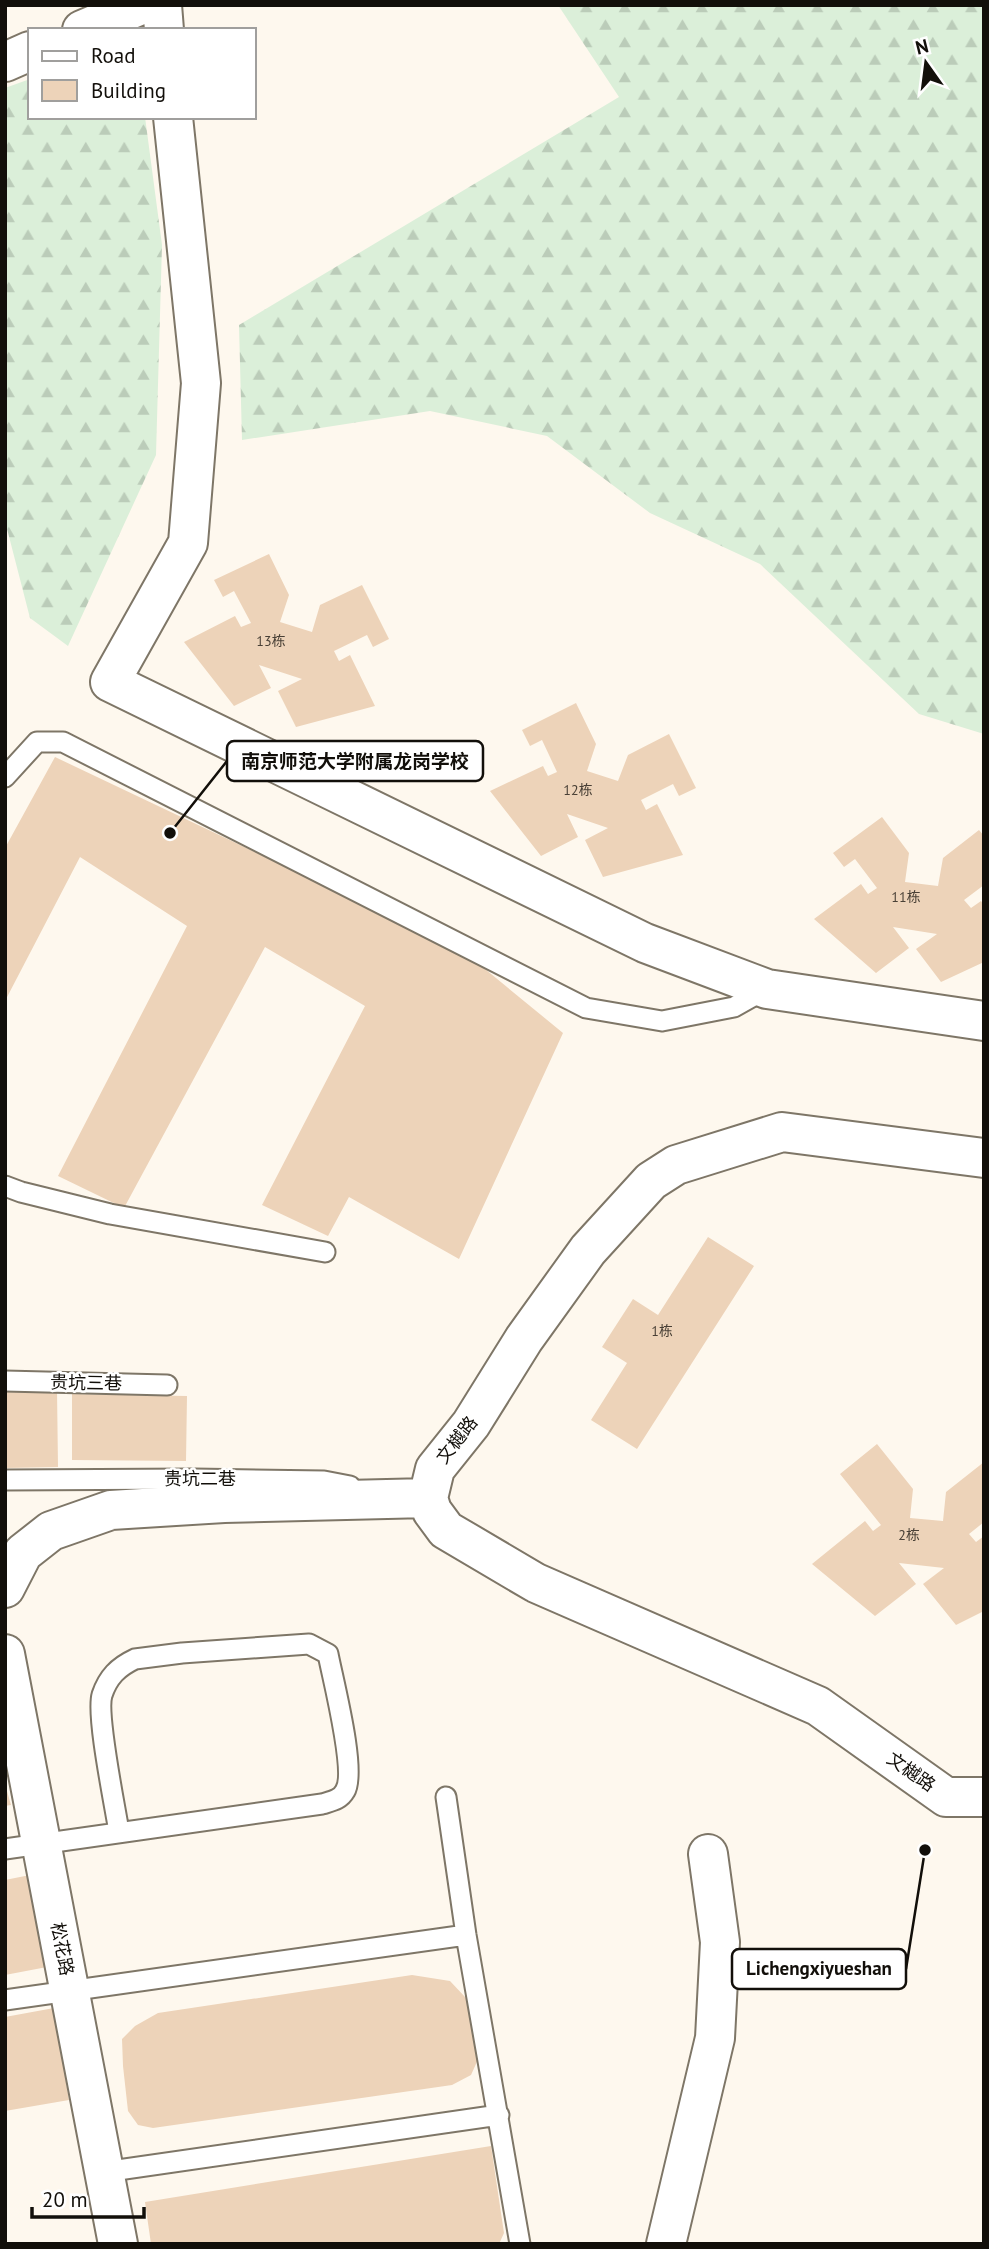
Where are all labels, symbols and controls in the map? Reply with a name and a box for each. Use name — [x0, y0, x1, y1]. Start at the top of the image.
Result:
legend — [28, 28, 256, 119]
north arrow — [891, 28, 961, 98]
text: N — [913, 33, 931, 60]
text: Road — [91, 42, 135, 69]
text: Building — [91, 77, 166, 104]
house number: 13栋 — [256, 632, 286, 650]
callout: 南京师范大学附属龙岗学校 — [227, 741, 483, 781]
text: 南京师范大学附属龙岗学校 — [241, 749, 469, 773]
house number: 12栋 — [563, 781, 593, 799]
house number: 11栋 — [891, 888, 921, 906]
house number: 1栋 — [651, 1322, 673, 1340]
street label: 贵坑三巷 — [50, 1370, 122, 1395]
street label: 文樾路 — [431, 1411, 482, 1468]
street label: 贵坑二巷 — [164, 1467, 236, 1490]
house number: 2栋 — [898, 1526, 920, 1544]
street label: 文樾路 — [883, 1747, 940, 1796]
street label: 松花路 — [46, 1920, 79, 1978]
callout: Lichengxiyueshan — [732, 1949, 906, 1989]
text: Lichengxiyueshan — [746, 1956, 892, 1980]
scale bar — [32, 2176, 144, 2220]
text: 20 m — [42, 2186, 88, 2213]

